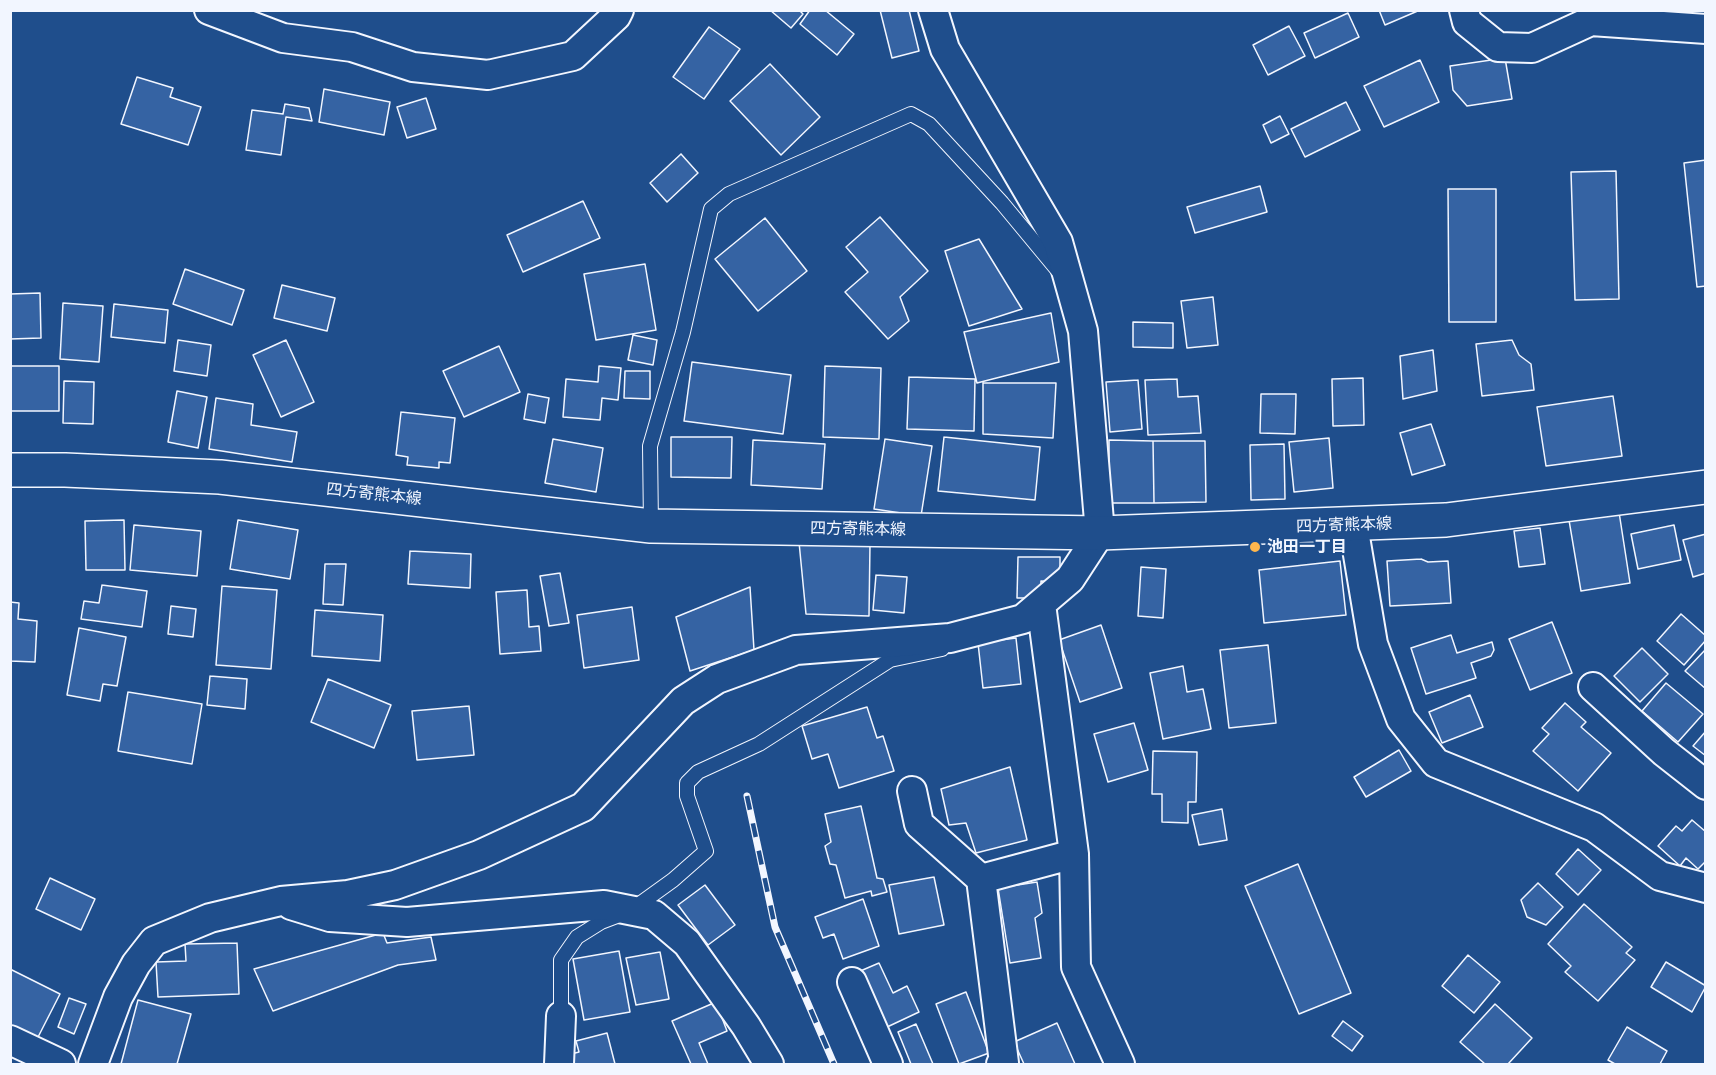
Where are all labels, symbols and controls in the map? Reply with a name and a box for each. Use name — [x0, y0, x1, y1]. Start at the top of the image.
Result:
street label: 四方寄熊本線 — [325, 479, 423, 509]
street label: 四方寄熊本線 — [1296, 514, 1392, 536]
street label: 四方寄熊本線 — [810, 519, 906, 539]
place label: 池田一丁目 — [1267, 537, 1347, 557]
marker: 池田一丁目 — [1248, 540, 1262, 554]

